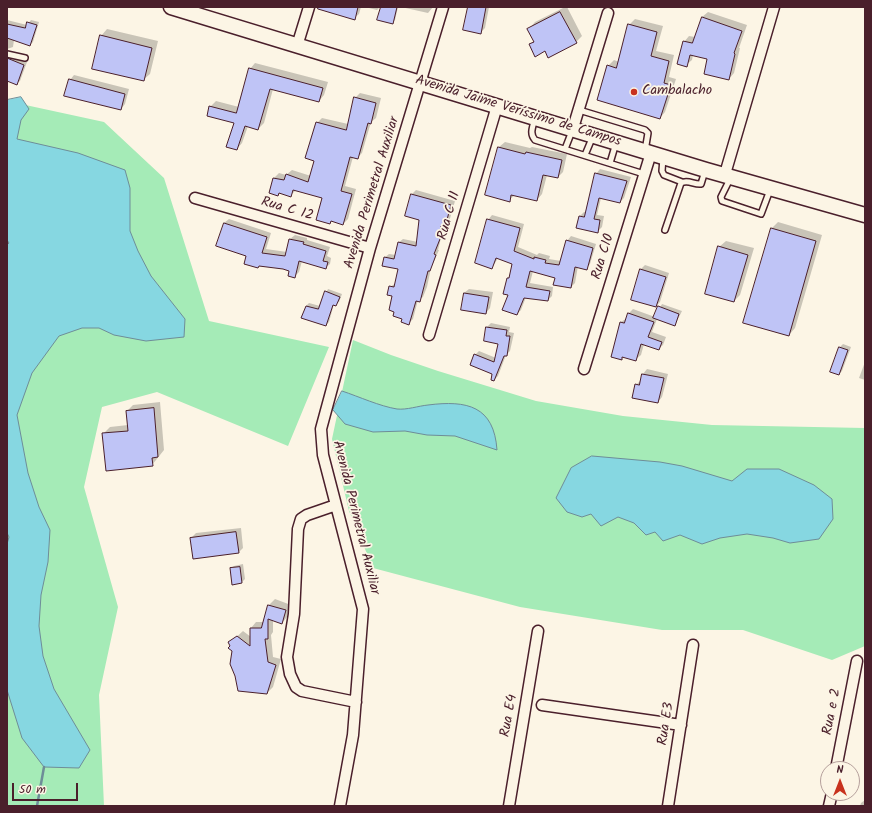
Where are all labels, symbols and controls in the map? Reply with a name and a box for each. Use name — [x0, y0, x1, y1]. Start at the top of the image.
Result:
street label: Avenida Jaime Veríssimo de Campos — [413, 73, 623, 151]
place label: Cambalacho — [642, 84, 712, 100]
marker: Cambalacho — [629, 87, 639, 97]
street label: Avenida Perimetral Auxiliar — [342, 115, 404, 271]
street label: Rua C 11 — [435, 190, 465, 242]
street label: Rua C 12 — [259, 195, 315, 225]
street label: Rua C10 — [589, 232, 619, 282]
street label: Avenida Perimetral Auxiliar — [328, 439, 382, 597]
street label: Rua e 2 — [820, 687, 846, 737]
street label: Rua E4 — [498, 693, 522, 739]
street label: Rua E3 — [655, 701, 679, 747]
north arrow — [820, 761, 860, 801]
text: N — [837, 761, 843, 779]
scale bar — [14, 775, 80, 801]
text: 50 m — [19, 780, 46, 799]

